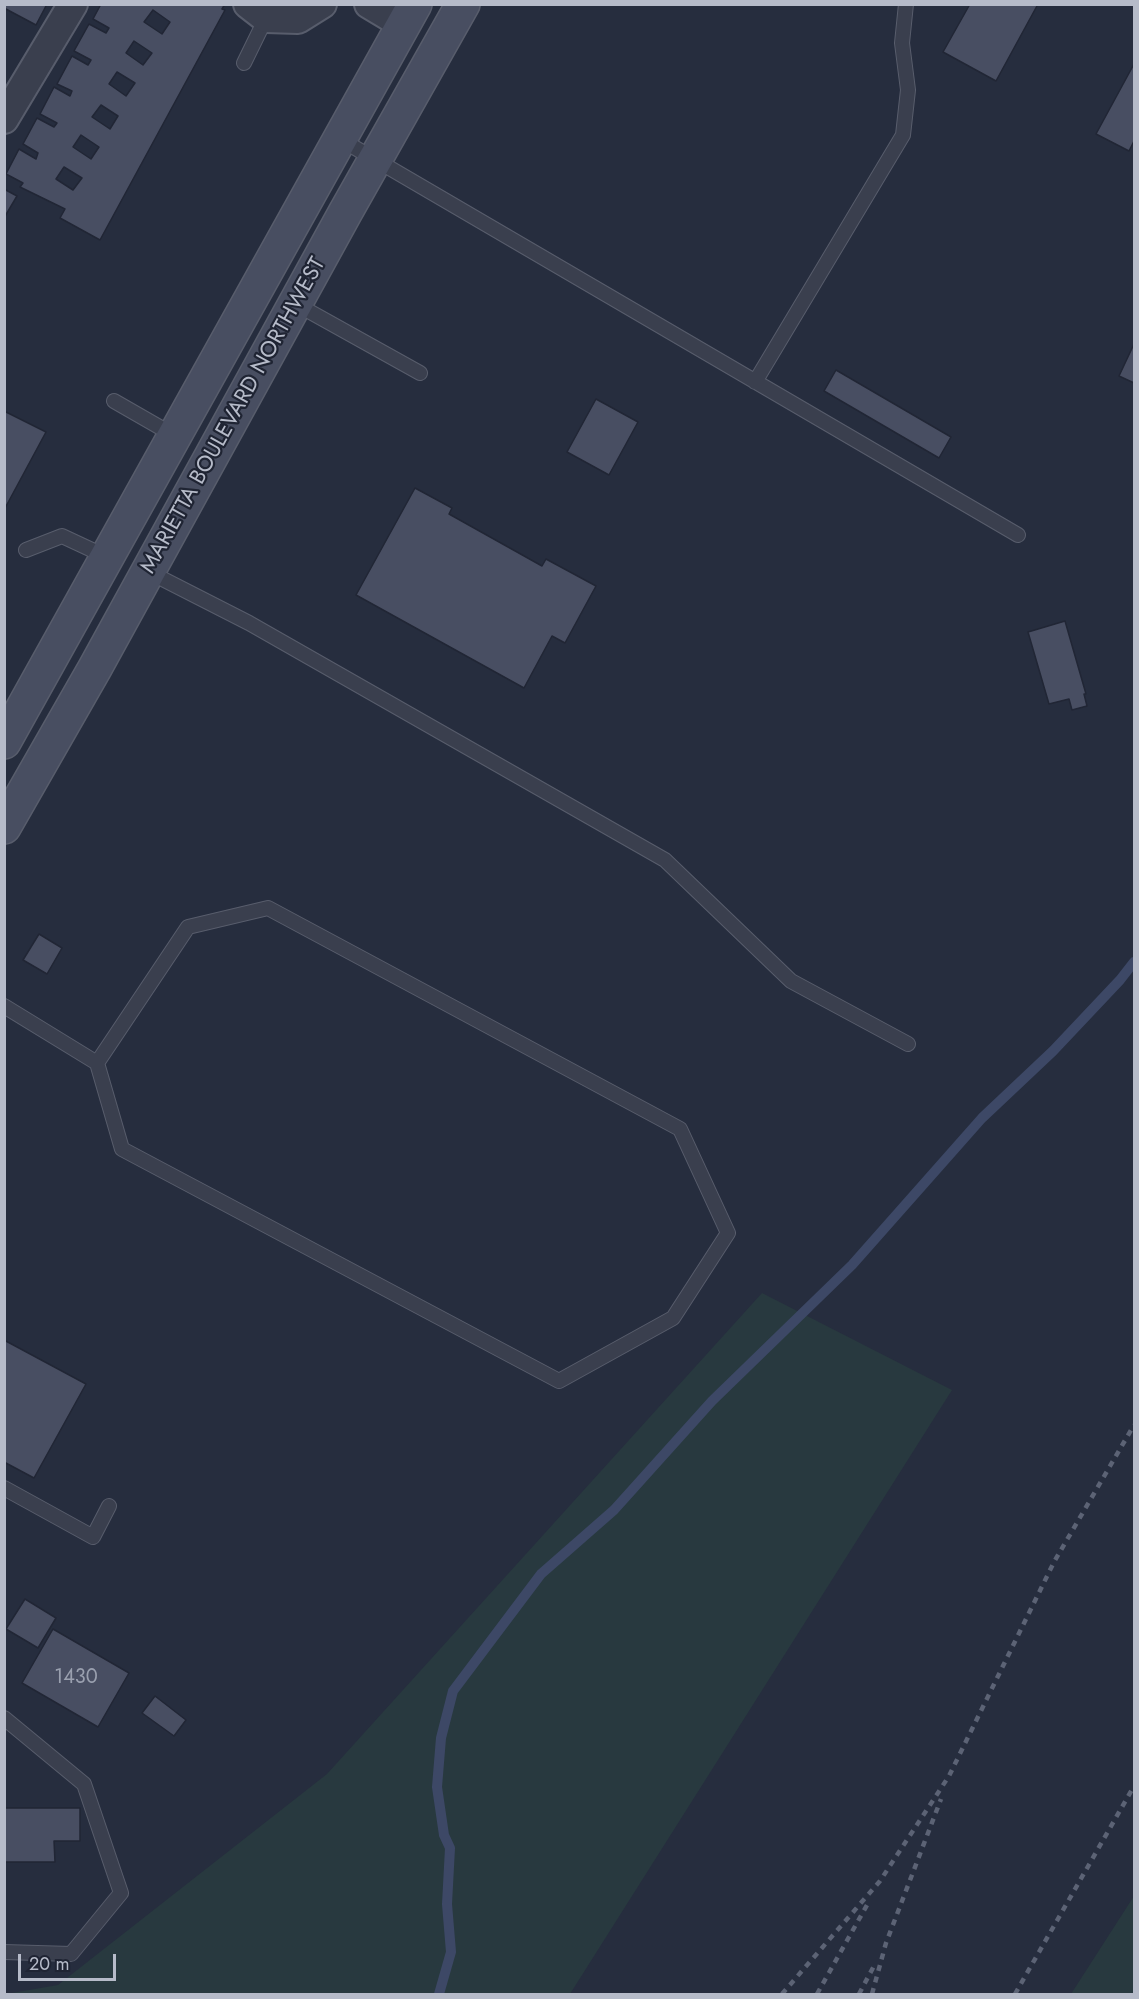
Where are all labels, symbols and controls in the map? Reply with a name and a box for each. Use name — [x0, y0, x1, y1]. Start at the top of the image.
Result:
street label: MARIETTA BOULEVARD NORTHWEST — [136, 253, 332, 579]
house number: 1430 — [54, 1666, 98, 1690]
scale bar — [21, 1942, 118, 1980]
text: 20 m — [29, 1951, 69, 1977]

